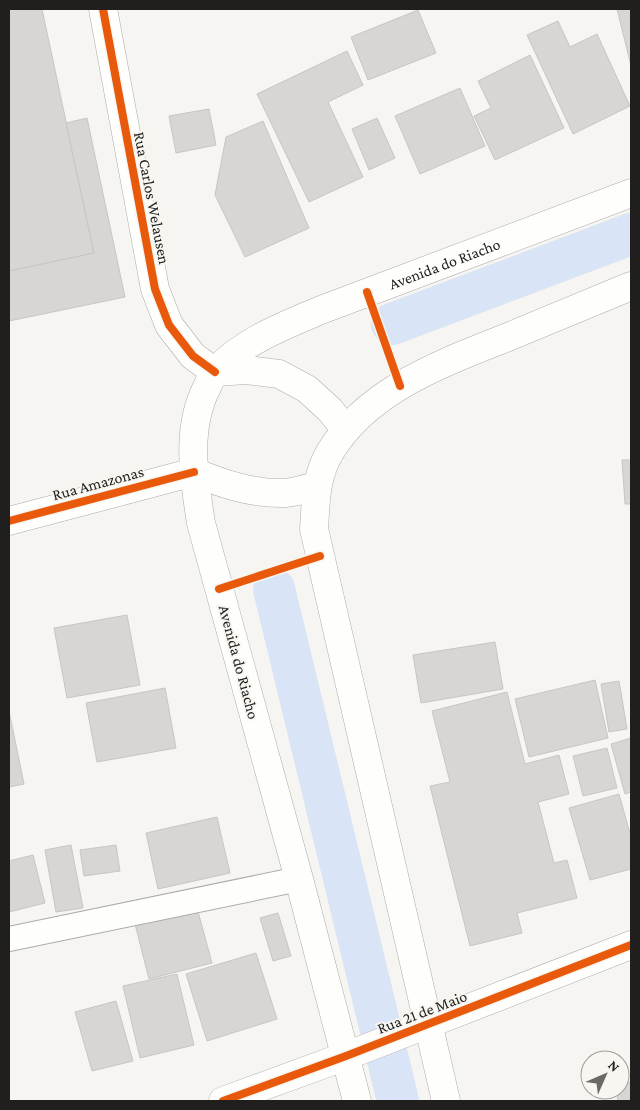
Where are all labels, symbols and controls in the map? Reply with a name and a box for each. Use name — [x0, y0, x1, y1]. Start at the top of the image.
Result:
street label: Rua Carlos Welausen — [131, 130, 173, 266]
street label: Avenida do Riacho — [386, 235, 502, 292]
street label: Rua Amazonas — [50, 463, 146, 503]
street label: Avenida do Riacho — [216, 603, 262, 721]
street label: Rua 21 de Maio — [375, 987, 469, 1037]
north arrow — [580, 1050, 630, 1100]
text: N — [605, 1057, 624, 1075]

